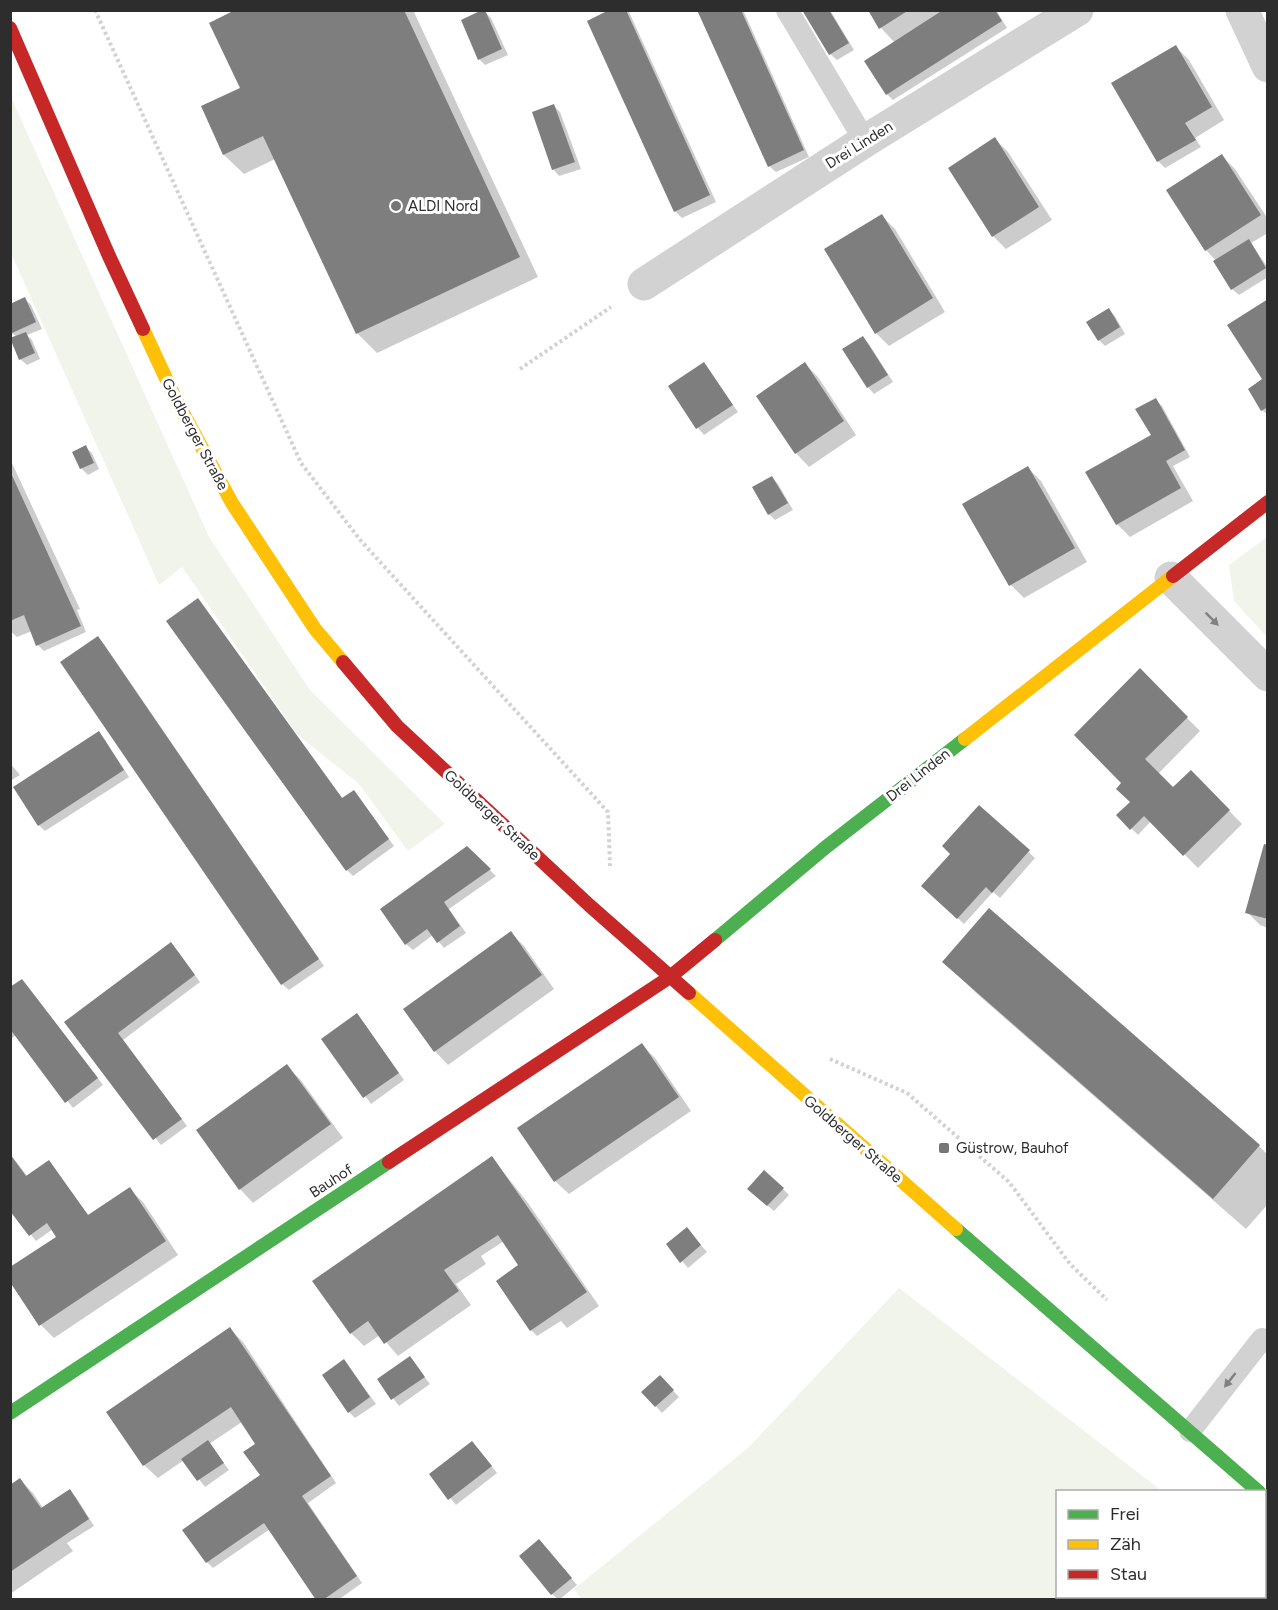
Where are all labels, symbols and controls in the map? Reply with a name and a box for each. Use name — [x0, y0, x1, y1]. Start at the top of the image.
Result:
street label: Drei Linden — [822, 117, 896, 173]
place label: ALDI Nord — [408, 197, 478, 215]
marker: ALDI Nord — [389, 199, 403, 213]
street label: Goldberger Straße — [158, 375, 232, 493]
one-way arrow — [1205, 612, 1219, 626]
street label: Drei Linden — [883, 745, 953, 805]
street label: Goldberger Straße — [440, 766, 544, 864]
street label: Goldberger Straße — [800, 1091, 906, 1187]
place label: Güstrow, Bauhof — [956, 1139, 1069, 1157]
marker: Güstrow, Bauhof — [937, 1141, 951, 1155]
street label: Bauhof — [306, 1160, 356, 1202]
one-way arrow — [1225, 1372, 1237, 1387]
legend — [1056, 1490, 1266, 1598]
text: Frei — [1110, 1503, 1140, 1525]
text: Zäh — [1110, 1533, 1141, 1555]
text: Stau — [1110, 1563, 1147, 1585]

